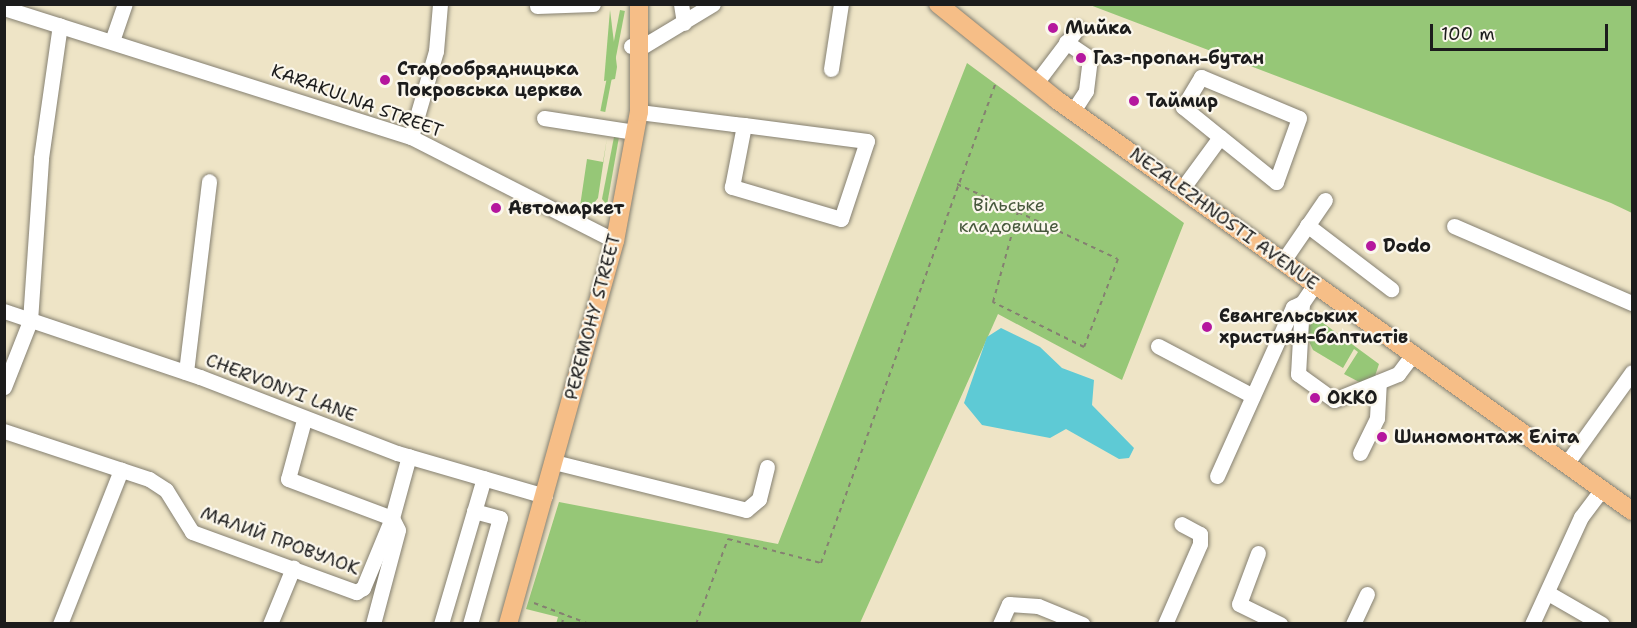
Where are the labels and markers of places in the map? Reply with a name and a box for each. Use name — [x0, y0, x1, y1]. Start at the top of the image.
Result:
place label: Мийка — [1065, 17, 1132, 39]
marker: Мийка — [1046, 21, 1060, 35]
place label: Газ-пропан-бутан — [1093, 47, 1264, 69]
marker: Газ-пропан-бутан — [1074, 51, 1088, 65]
place label: Старообрядницька Покровська церква — [397, 59, 582, 101]
marker: Старообрядницька Покровська церква — [378, 73, 392, 87]
place label: Таймир — [1146, 90, 1218, 112]
marker: Таймир — [1127, 94, 1141, 108]
place label: Автомаркет — [508, 197, 624, 219]
marker: Автомаркет — [489, 201, 503, 215]
place label: Dodo — [1383, 235, 1431, 257]
marker: Dodo — [1364, 239, 1378, 253]
place label: Євангельських християн-баптистів — [1219, 306, 1408, 348]
marker: Євангельських християн-баптистів — [1200, 320, 1214, 334]
place label: OKKO — [1327, 387, 1378, 409]
marker: OKKO — [1308, 391, 1322, 405]
place label: Шиномонтаж Еліта — [1394, 426, 1579, 448]
marker: Шиномонтаж Еліта — [1375, 430, 1389, 444]

